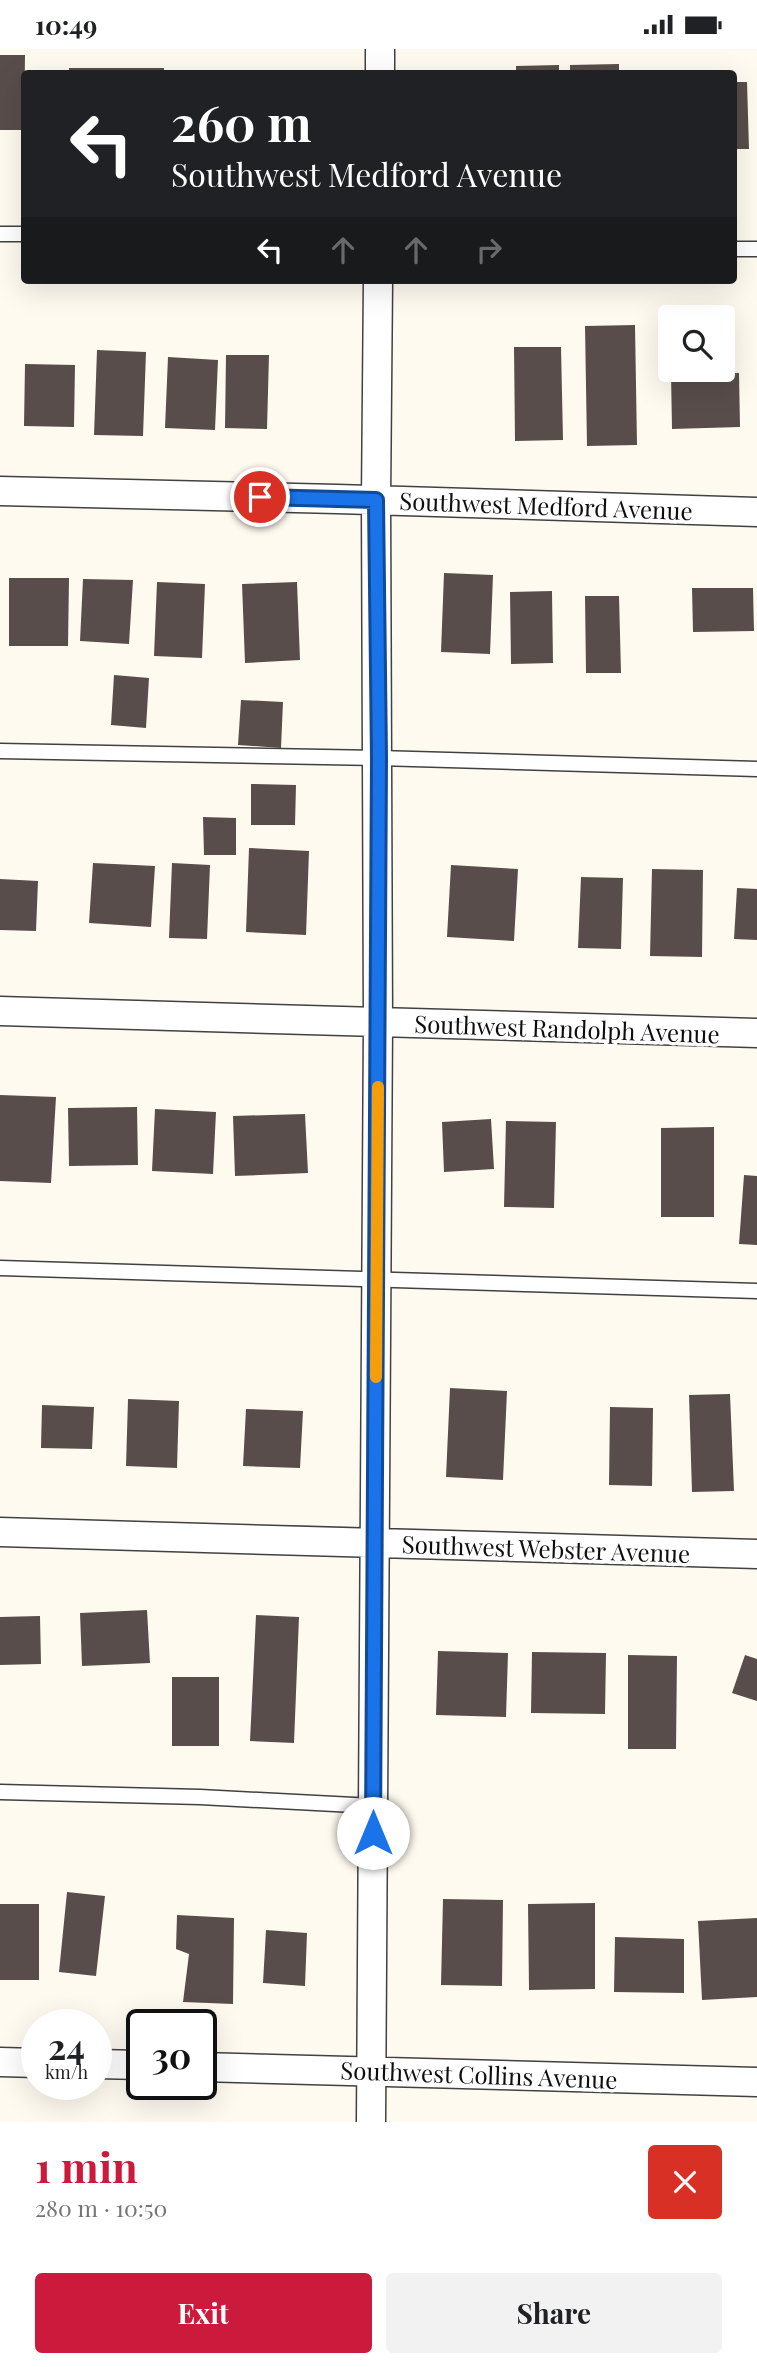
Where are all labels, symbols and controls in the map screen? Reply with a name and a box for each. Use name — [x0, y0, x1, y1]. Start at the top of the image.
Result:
text: 10:49 — [35, 7, 97, 42]
text: 260 m — [171, 89, 311, 154]
icon: left — [56, 98, 147, 189]
text: Southwest Medford Avenue — [171, 152, 562, 195]
icon: left — [251, 231, 289, 269]
icon: ahead — [324, 231, 362, 269]
icon: ahead — [397, 231, 435, 269]
icon: right — [470, 231, 508, 269]
map controls — [658, 305, 735, 382]
button: search — [658, 305, 735, 382]
pin — [230, 467, 290, 527]
icon: arrive — [241, 478, 279, 516]
street label: Southwest Medford Avenue — [399, 484, 693, 526]
street label: Southwest Randolph Avenue — [414, 1007, 720, 1049]
street label: Southwest Webster Avenue — [401, 1527, 691, 1569]
position arrow — [336, 1796, 410, 1870]
speed limit sign: 30 — [126, 2009, 217, 2100]
text: 24 — [48, 2022, 85, 2069]
street label: Southwest Collins Avenue — [340, 2053, 618, 2095]
text: km/h — [45, 2060, 88, 2084]
text: 1 min — [35, 2138, 138, 2194]
button: close — [648, 2145, 722, 2219]
text: 280 m · 10:50 — [35, 2192, 167, 2223]
button: Exit — [35, 2273, 372, 2353]
button: Share — [386, 2273, 722, 2353]

